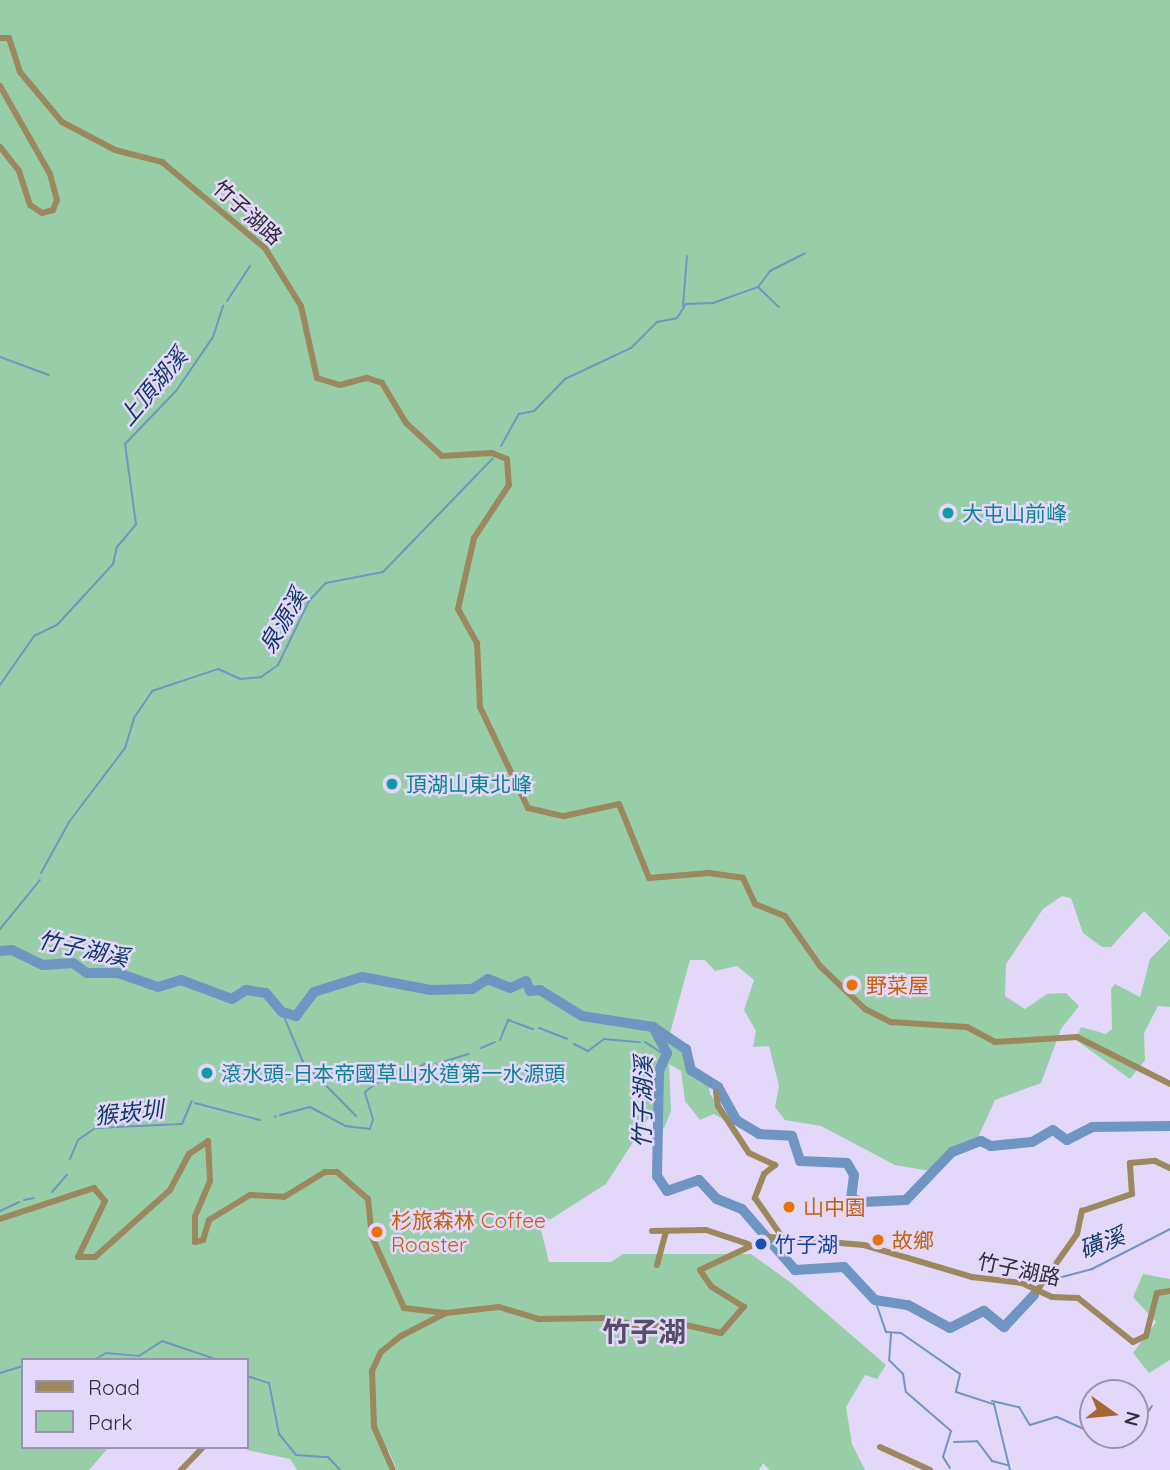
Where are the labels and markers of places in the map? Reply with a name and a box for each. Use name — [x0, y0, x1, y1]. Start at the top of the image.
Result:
place label: 大屯山前峰 — [962, 500, 1067, 526]
marker: 大屯山前峰 — [940, 505, 956, 521]
place label: 頂湖山東北峰 — [406, 771, 532, 797]
marker: 頂湖山東北峰 — [384, 776, 400, 792]
place label: 野菜屋 — [866, 972, 929, 998]
marker: 野菜屋 — [844, 977, 860, 993]
place label: 滾水頭-日本帝國草山水道第一水源頭 — [221, 1060, 565, 1086]
marker: 滾水頭-日本帝國草山水道第一水源頭 — [199, 1065, 215, 1081]
place label: 山中園 — [803, 1194, 866, 1220]
marker: 山中園 — [781, 1199, 797, 1215]
place label: 杉旅森林 Coffee Roaster — [391, 1207, 546, 1257]
marker: 杉旅森林 Coffee Roaster — [369, 1224, 385, 1240]
place label: 故鄉 — [892, 1227, 934, 1253]
place label: 竹子湖 — [775, 1231, 838, 1257]
marker: 故鄉 — [870, 1232, 886, 1248]
marker: 竹子湖 — [753, 1236, 769, 1252]

